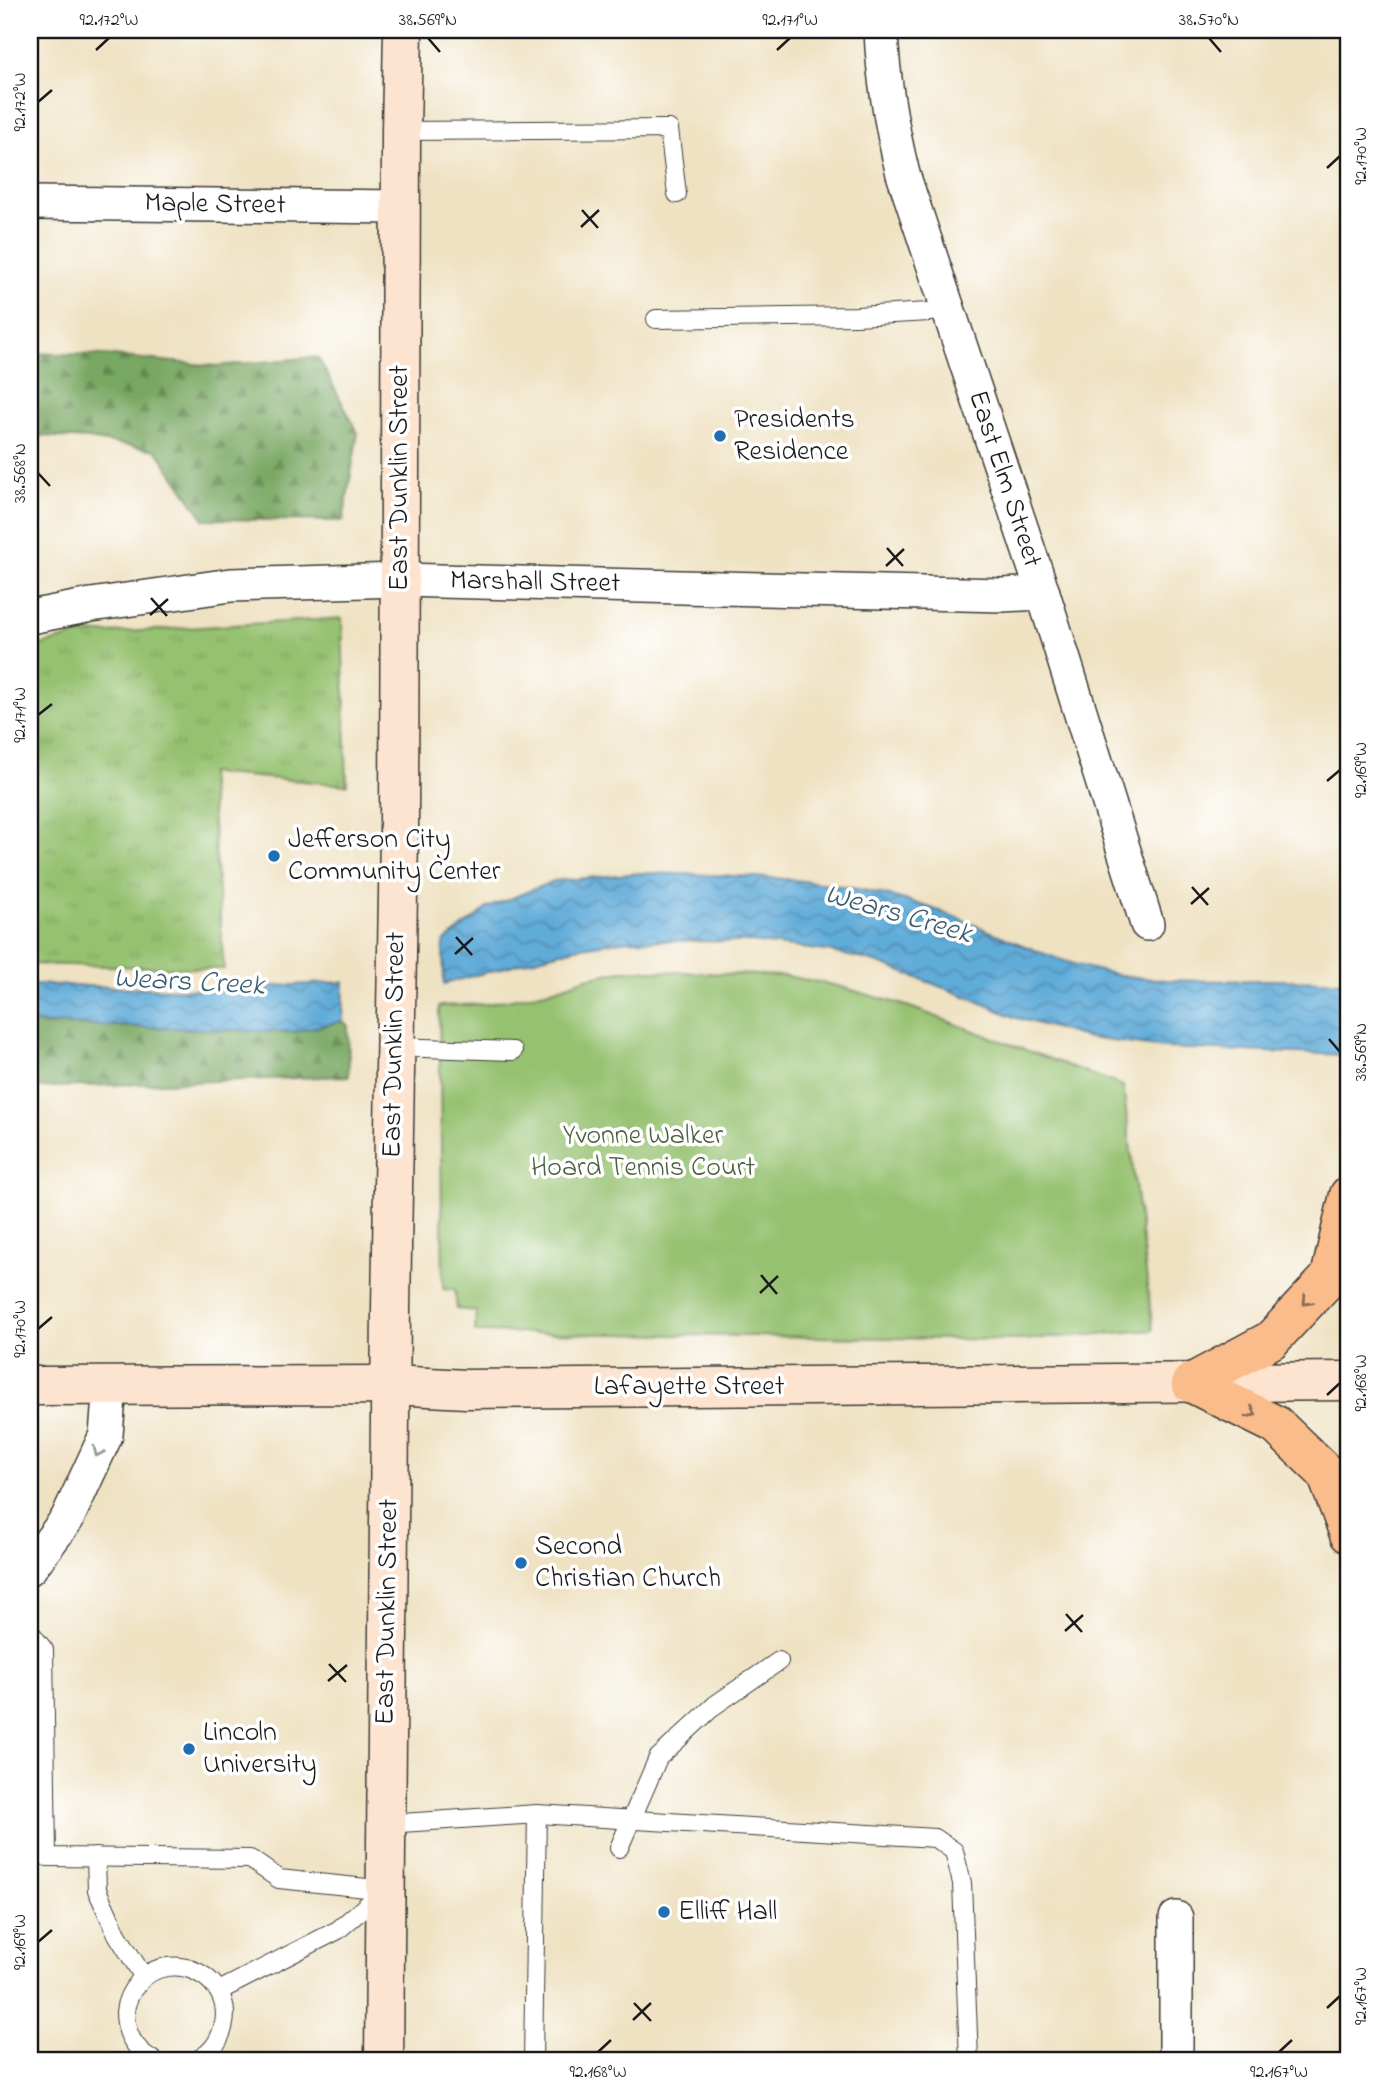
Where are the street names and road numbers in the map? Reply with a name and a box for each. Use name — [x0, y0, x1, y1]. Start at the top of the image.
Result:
street label: Maple Street — [144, 183, 286, 227]
street label: East Dunklin Street — [380, 365, 421, 591]
street label: East Elm Street — [956, 385, 1052, 573]
street label: Marshall Street — [449, 561, 621, 605]
street label: East Dunklin Street — [373, 931, 417, 1159]
street label: Lafayette Street — [594, 1367, 784, 1408]
street label: East Dunklin Street — [366, 1498, 410, 1726]

